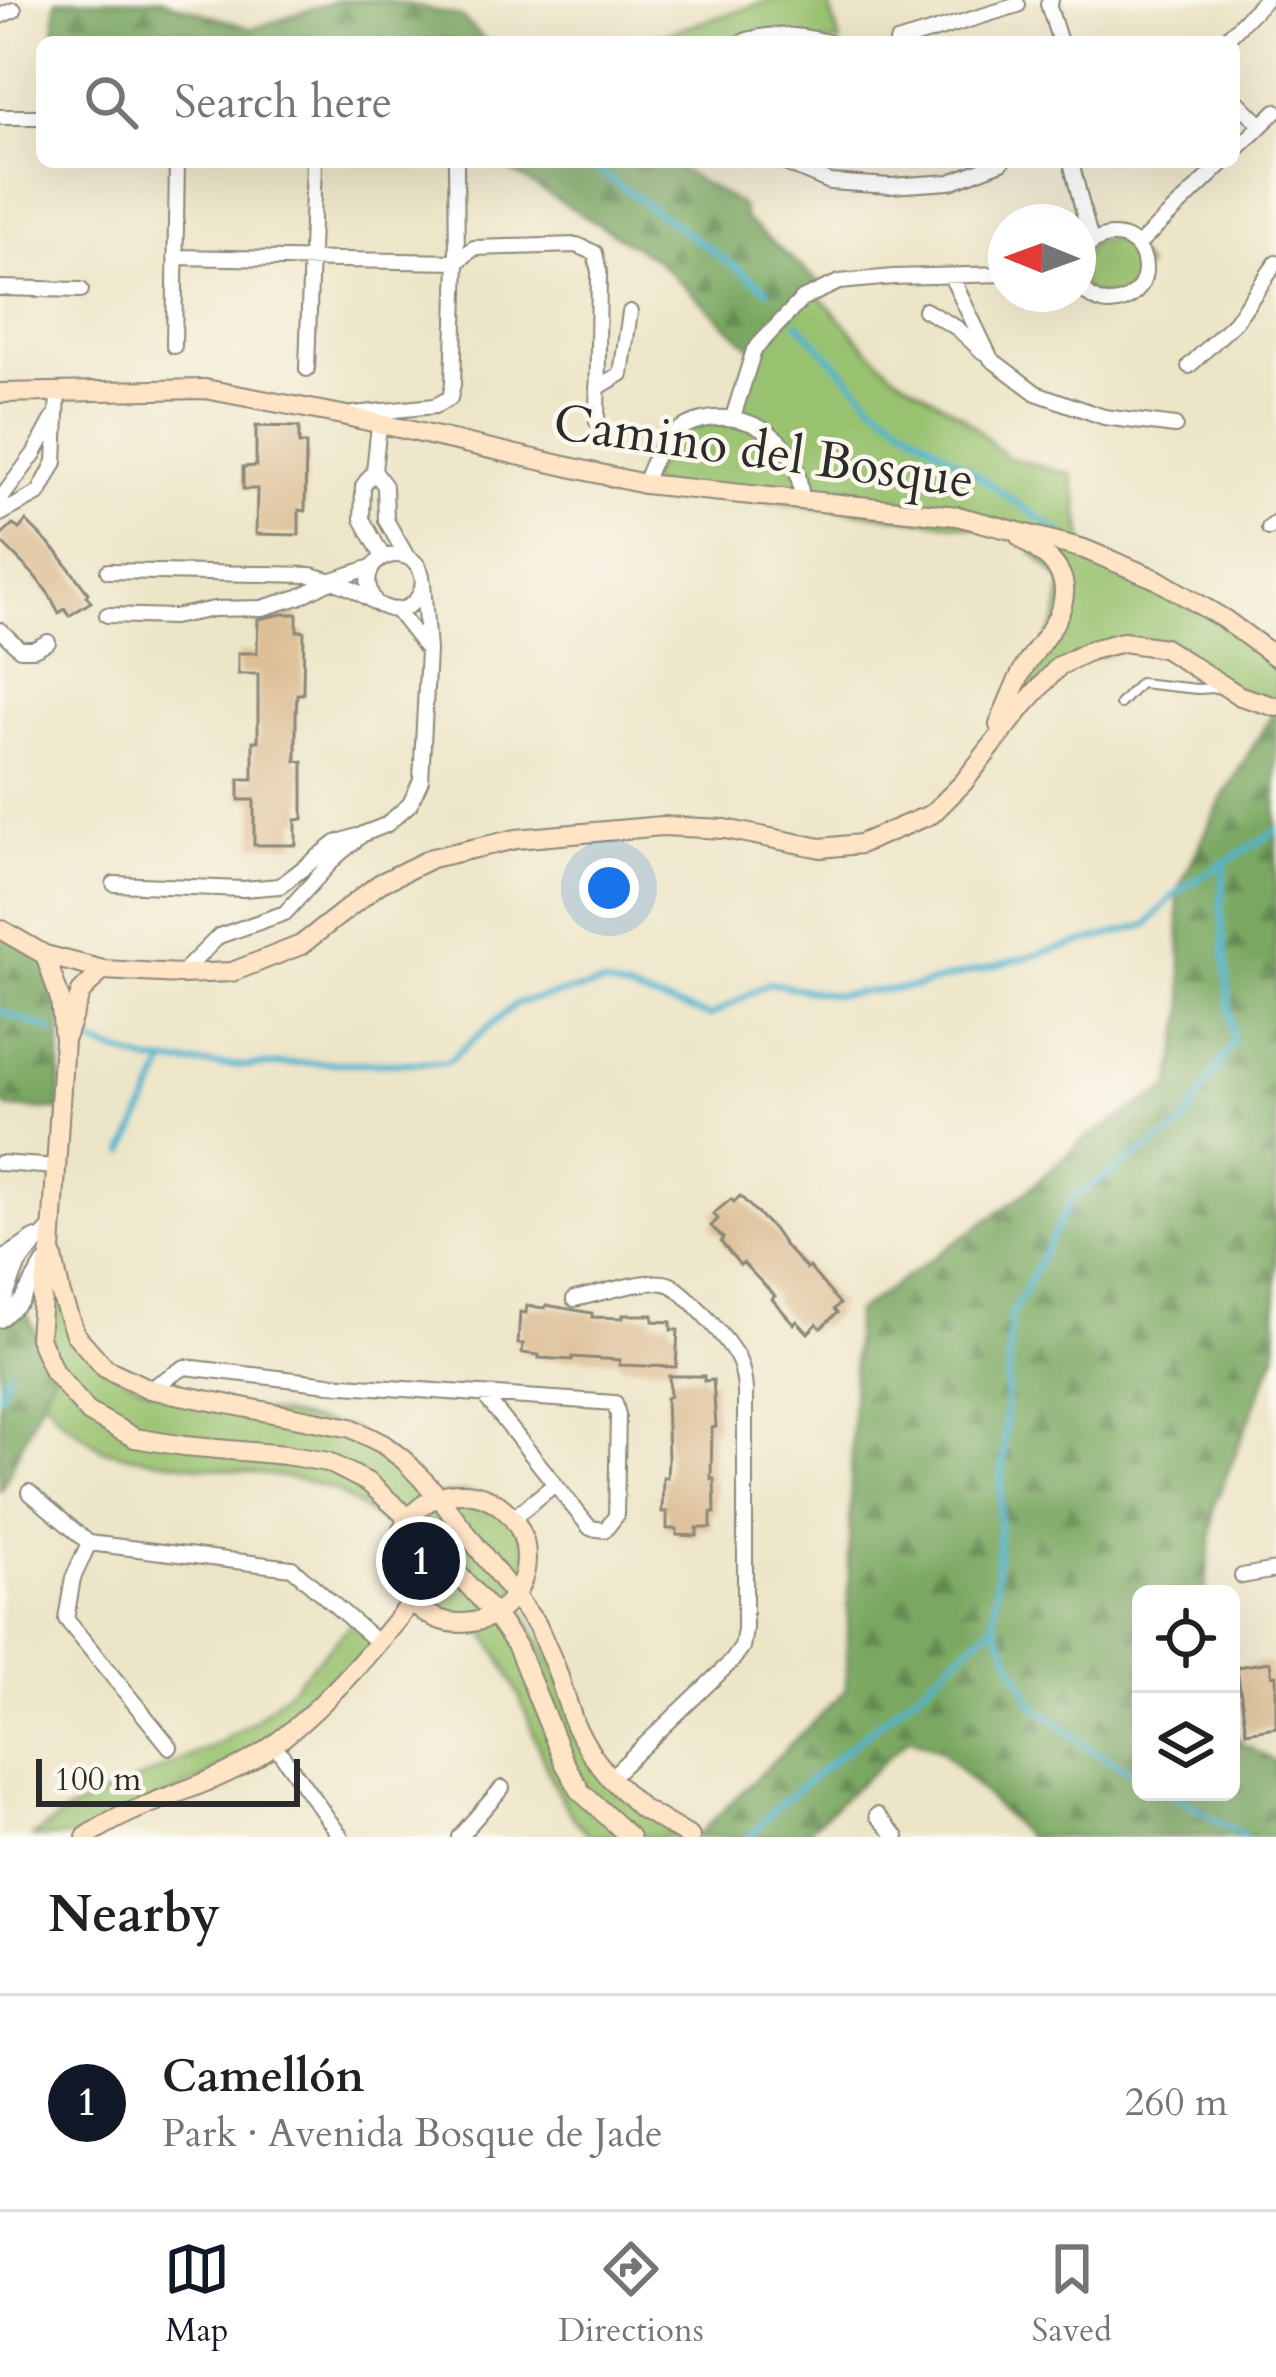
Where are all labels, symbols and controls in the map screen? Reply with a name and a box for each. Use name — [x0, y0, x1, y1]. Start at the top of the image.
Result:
search box — [36, 36, 1240, 168]
icon: search — [78, 69, 144, 135]
text: Search here — [174, 72, 392, 133]
north arrow — [988, 204, 1096, 312]
street label: Camino del Bosque — [549, 388, 978, 516]
your location — [579, 858, 639, 918]
pin: 1 — [382, 1516, 460, 1606]
map controls — [1132, 1585, 1240, 1801]
button: locate — [1132, 1585, 1240, 1693]
button: layers — [1132, 1693, 1240, 1801]
scale bar — [36, 1753, 300, 1806]
text: 100 m — [54, 1757, 141, 1802]
text: Nearby — [48, 1880, 220, 1950]
text: Camellón — [162, 2046, 364, 2107]
text: 1 — [77, 2076, 97, 2129]
text: 260 m — [1125, 2076, 1228, 2129]
text: Park · Avenida Bosque de Jade — [162, 2107, 663, 2160]
tab: Map — [164, 2236, 230, 2353]
tab: Directions — [558, 2236, 704, 2353]
tab: Saved — [1032, 2236, 1112, 2353]

